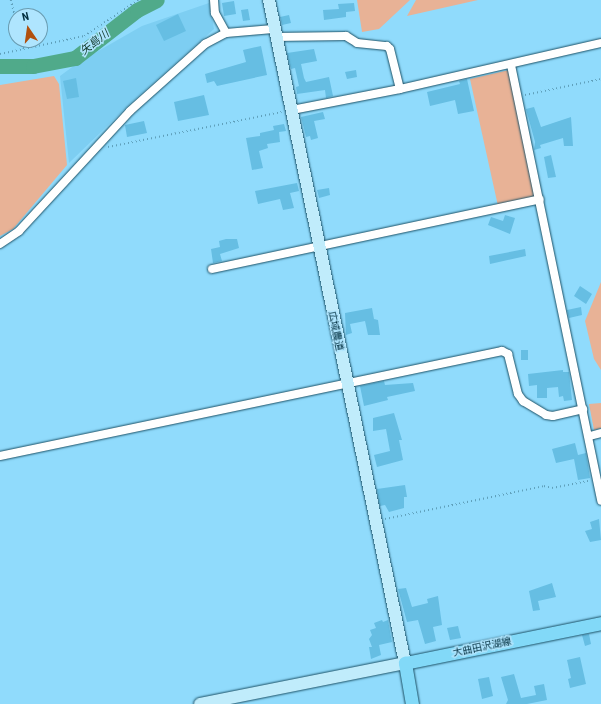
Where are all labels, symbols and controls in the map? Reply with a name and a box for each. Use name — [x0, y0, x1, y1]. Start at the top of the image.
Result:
north arrow — [8, 8, 48, 48]
text: N — [21, 10, 30, 24]
water label: 矢島川 — [78, 28, 112, 58]
street label: 広域農道 — [326, 310, 346, 352]
street label: 大曲田沢湖線 — [451, 635, 513, 659]

